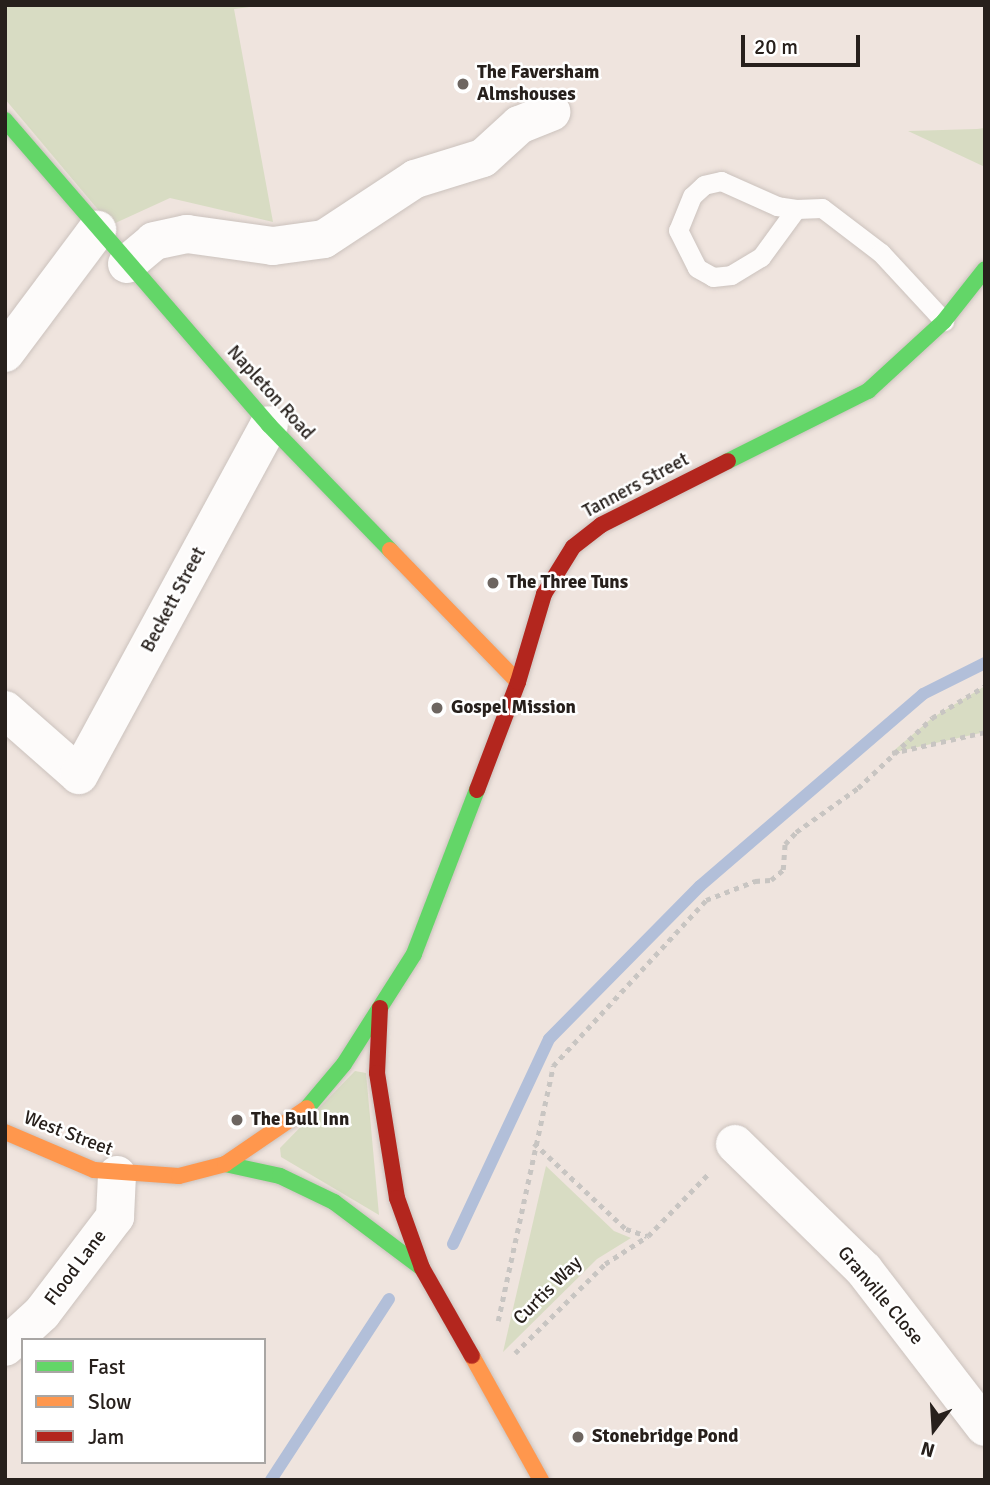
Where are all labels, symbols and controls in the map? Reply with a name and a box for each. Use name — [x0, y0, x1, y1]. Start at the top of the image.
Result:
scale bar — [745, 21, 864, 65]
text: 20 m — [754, 34, 798, 60]
place label: The Faversham Almshouses — [477, 62, 599, 106]
marker: The Faversham Almshouses — [455, 76, 471, 92]
street label: Napleton Road — [222, 341, 318, 445]
street label: Tanners Street — [579, 449, 693, 523]
street label: Beckett Street — [137, 544, 211, 656]
place label: The Three Tuns — [507, 572, 628, 594]
marker: The Three Tuns — [485, 575, 501, 591]
place label: Gospel Mission — [451, 697, 576, 719]
marker: Gospel Mission — [429, 700, 445, 716]
street label: West Street — [20, 1107, 116, 1161]
place label: The Bull Inn — [251, 1109, 349, 1131]
marker: The Bull Inn — [229, 1112, 245, 1128]
street label: Flood Lane — [40, 1226, 112, 1310]
street label: Granville Close — [832, 1242, 928, 1350]
street label: Curtis Way — [509, 1252, 587, 1330]
legend — [21, 1338, 266, 1464]
text: Fast — [88, 1354, 125, 1380]
text: Slow — [88, 1389, 132, 1415]
north arrow — [899, 1394, 969, 1464]
text: Jam — [88, 1424, 124, 1450]
place label: Stonebridge Pond — [592, 1426, 738, 1448]
marker: Stonebridge Pond — [570, 1429, 586, 1445]
text: N — [918, 1436, 938, 1462]

